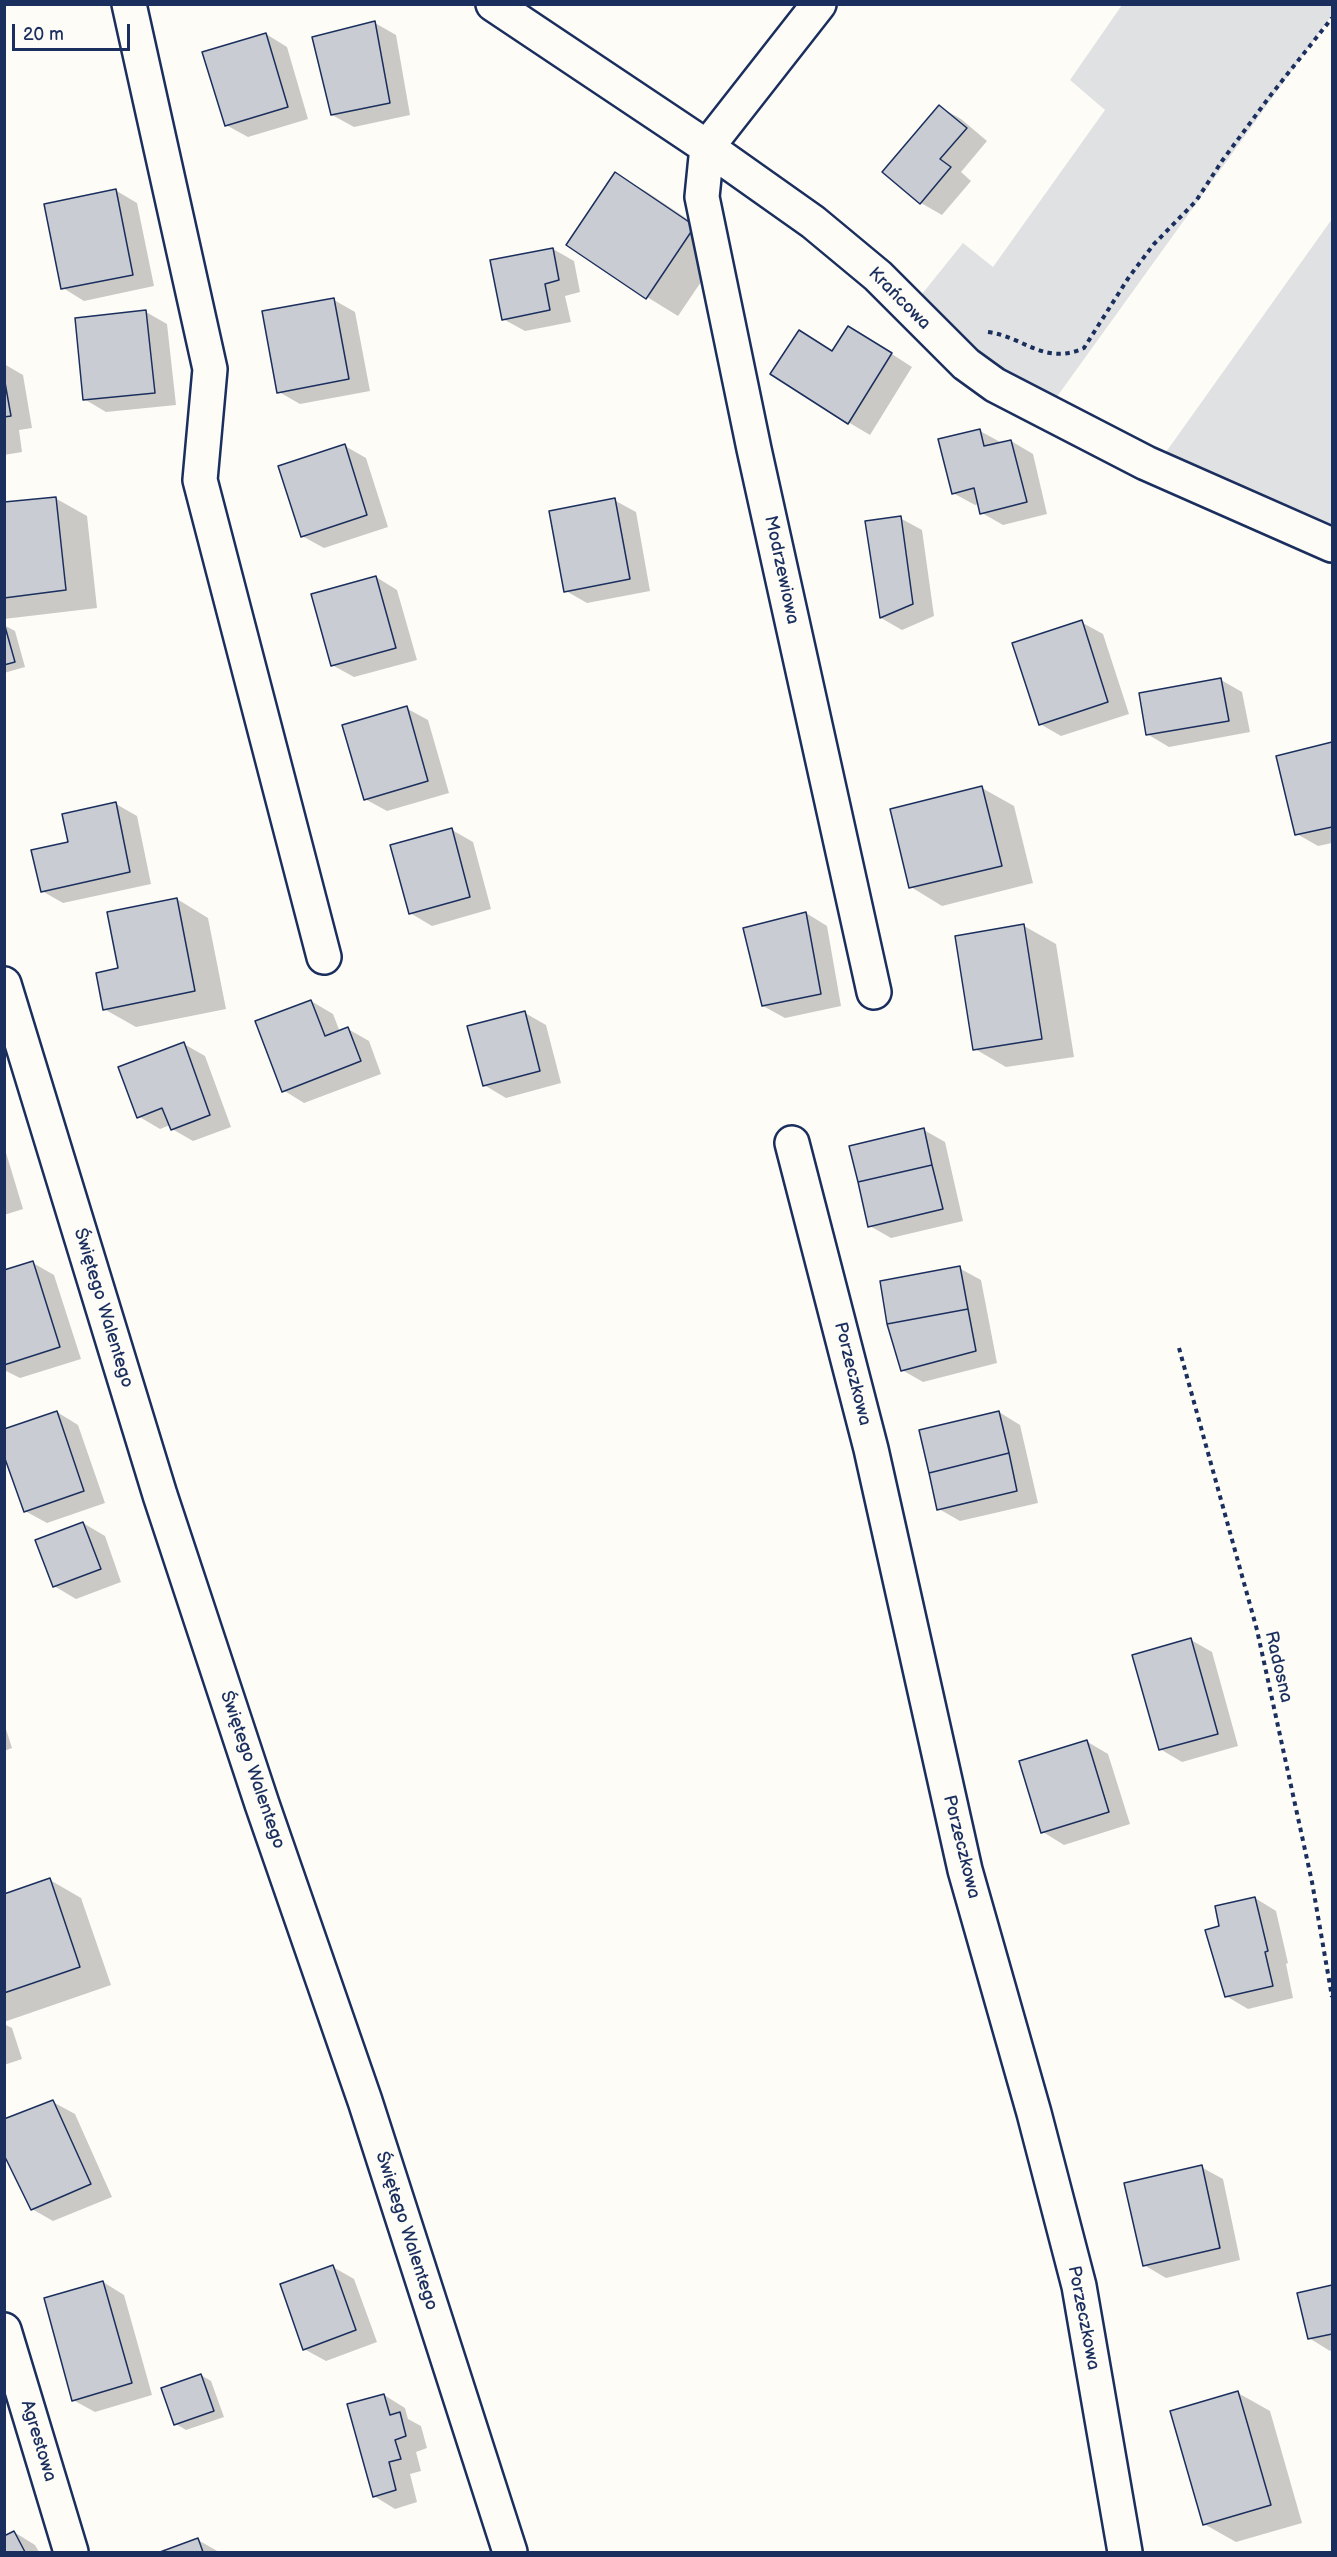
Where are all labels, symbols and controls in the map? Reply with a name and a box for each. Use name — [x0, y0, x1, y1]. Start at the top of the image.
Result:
scale bar — [15, 12, 134, 50]
text: 20 m — [23, 24, 64, 45]
street label: Krańcowa — [863, 263, 935, 335]
street label: Modrzewiowa — [759, 514, 803, 626]
street label: Świętego Walentego — [68, 1226, 138, 1390]
street label: Porzeczkowa — [829, 1320, 875, 1428]
street label: Radosna — [1259, 1629, 1297, 1705]
street label: Świętego Walentego — [215, 1688, 289, 1852]
street label: Porzeczkowa — [938, 1793, 984, 1901]
street label: Świętego Walentego — [370, 2149, 442, 2313]
street label: Porzeczkowa — [1062, 2264, 1104, 2372]
street label: Agrestowa — [15, 2398, 61, 2484]

